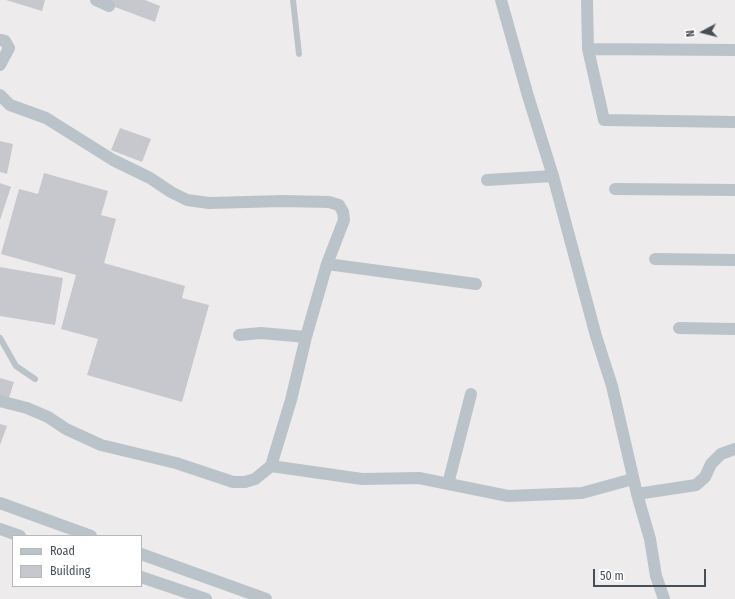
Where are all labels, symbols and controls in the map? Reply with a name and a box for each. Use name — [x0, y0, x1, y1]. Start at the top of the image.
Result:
north arrow — [683, 12, 723, 52]
text: N — [684, 29, 697, 38]
legend — [12, 535, 142, 587]
text: Road — [50, 544, 75, 558]
scale bar — [595, 561, 708, 587]
text: Building — [50, 564, 90, 578]
text: 50 m — [600, 569, 624, 583]

